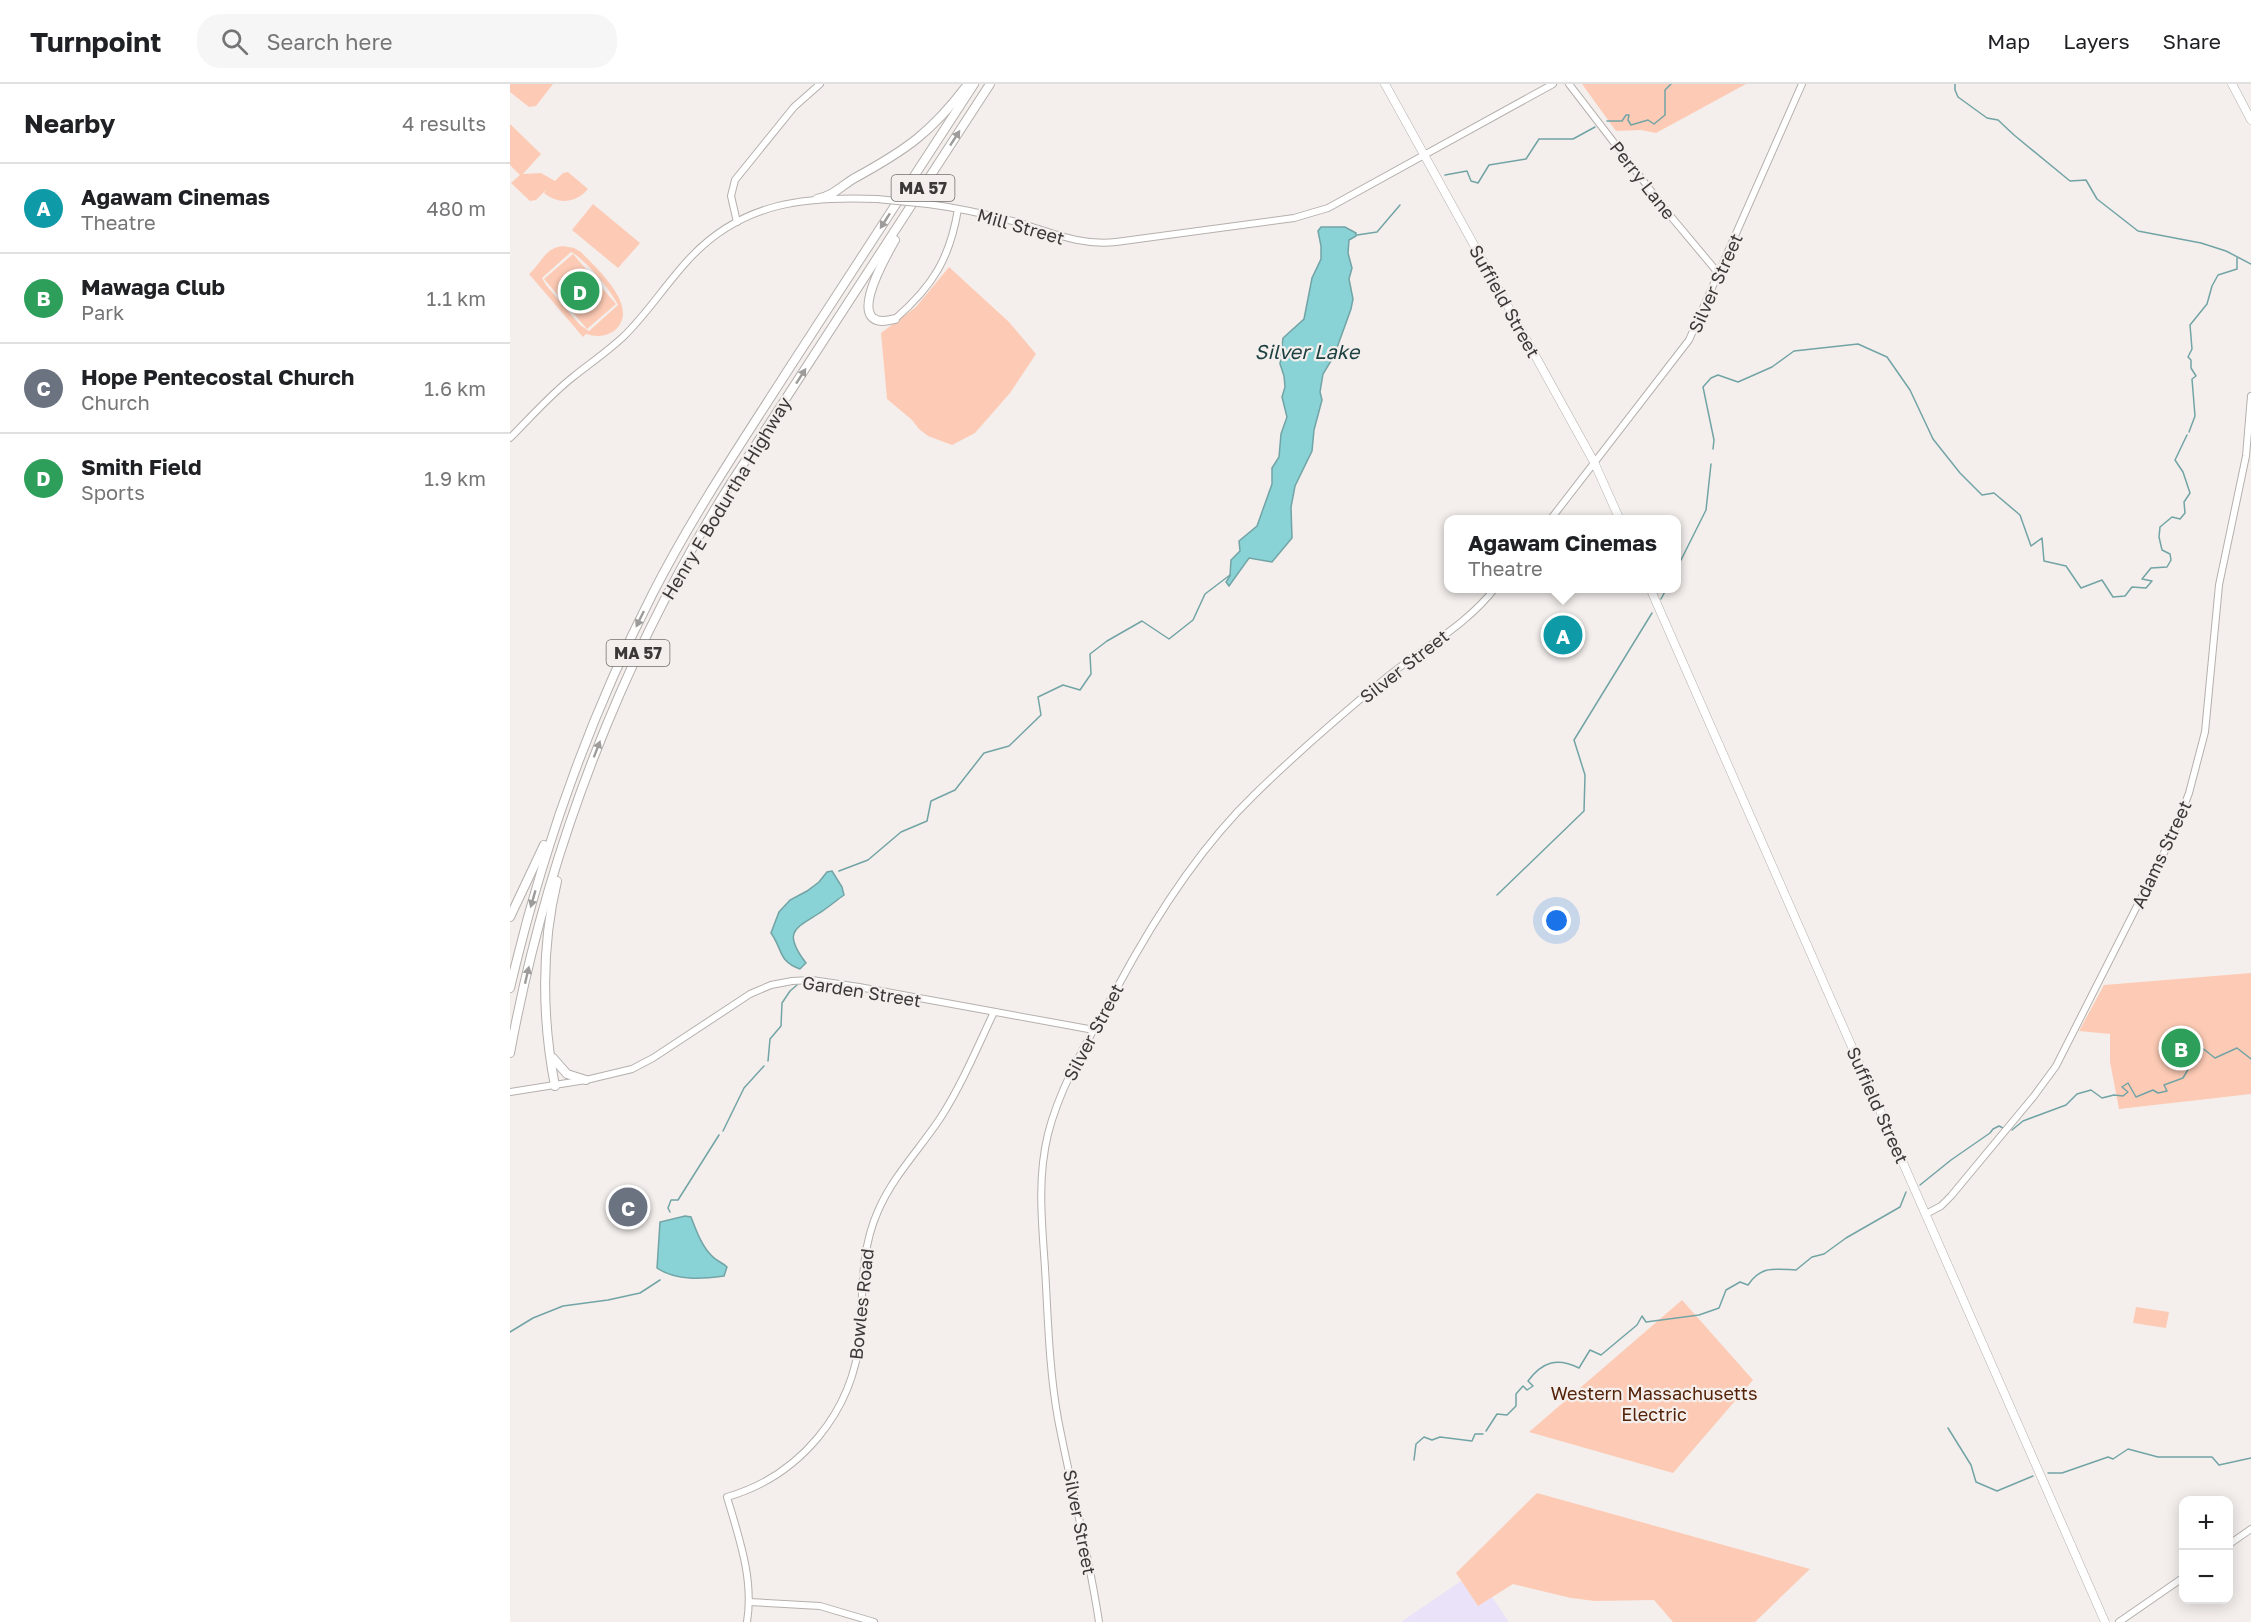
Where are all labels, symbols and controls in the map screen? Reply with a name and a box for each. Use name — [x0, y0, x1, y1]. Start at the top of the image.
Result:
search box — [197, 14, 617, 68]
text: Turnpoint — [30, 25, 161, 58]
icon: search — [218, 25, 251, 58]
text: Search here — [266, 28, 393, 55]
text: Map — [1987, 28, 2030, 54]
text: Layers — [2063, 28, 2130, 54]
text: Share — [2163, 28, 2221, 54]
text: Nearby — [24, 108, 115, 139]
text: 4 results — [402, 111, 486, 135]
one-way arrow — [950, 129, 961, 146]
street label: Perry Lane — [1606, 136, 1680, 224]
road number: MA 57 — [892, 175, 954, 201]
text: Agawam Cinemas — [81, 183, 270, 210]
text: A — [36, 196, 51, 220]
text: 480 m — [427, 196, 486, 220]
street label: Mill Street — [975, 203, 1067, 249]
text: Theatre — [81, 210, 156, 234]
one-way arrow — [880, 213, 891, 229]
street label: Silver Street — [1683, 230, 1747, 336]
street label: Suffield Street — [1465, 241, 1545, 361]
pin: D — [560, 268, 600, 314]
text: Mawaga Club — [81, 273, 225, 300]
text: B — [36, 286, 51, 310]
text: 1.1 km — [427, 286, 486, 310]
text: Park — [81, 300, 124, 324]
water label: Silver Lake — [1255, 339, 1361, 363]
text: Hope Pentecostal Church — [81, 363, 354, 390]
one-way arrow — [795, 368, 806, 384]
text: C — [36, 376, 51, 400]
text: 1.6 km — [424, 376, 486, 400]
text: Church — [81, 390, 150, 414]
street label: Henry E Bodurtha Highway — [657, 393, 795, 603]
text: Smith Field — [81, 453, 202, 480]
text: D — [36, 466, 51, 490]
text: 1.9 km — [424, 466, 486, 490]
text: Sports — [81, 480, 145, 504]
popup — [1444, 515, 1681, 593]
text: Agawam Cinemas — [1468, 529, 1657, 556]
text: Theatre — [1468, 556, 1543, 580]
one-way arrow — [636, 610, 646, 628]
pin: A — [1544, 612, 1582, 658]
street label: Silver Street — [1355, 624, 1453, 708]
road number: MA 57 — [606, 640, 670, 666]
one-way arrow — [593, 740, 602, 758]
street label: Adams Street — [2126, 797, 2196, 911]
one-way arrow — [527, 889, 537, 908]
your location — [1542, 906, 1571, 935]
one-way arrow — [522, 966, 532, 984]
street label: Garden Street — [801, 971, 923, 1011]
street label: Silver Street — [1058, 980, 1128, 1084]
pin: B — [2162, 1026, 2200, 1070]
street label: Suffield Street — [1842, 1043, 1914, 1167]
pin: C — [608, 1184, 648, 1230]
street label: Bowles Road — [844, 1247, 878, 1361]
park label: Western Massachusetts Electric — [1550, 1382, 1758, 1425]
street label: Silver Street — [1059, 1468, 1101, 1576]
map controls — [2179, 1496, 2233, 1604]
button: + — [2179, 1496, 2233, 1550]
button: − — [2179, 1550, 2233, 1604]

